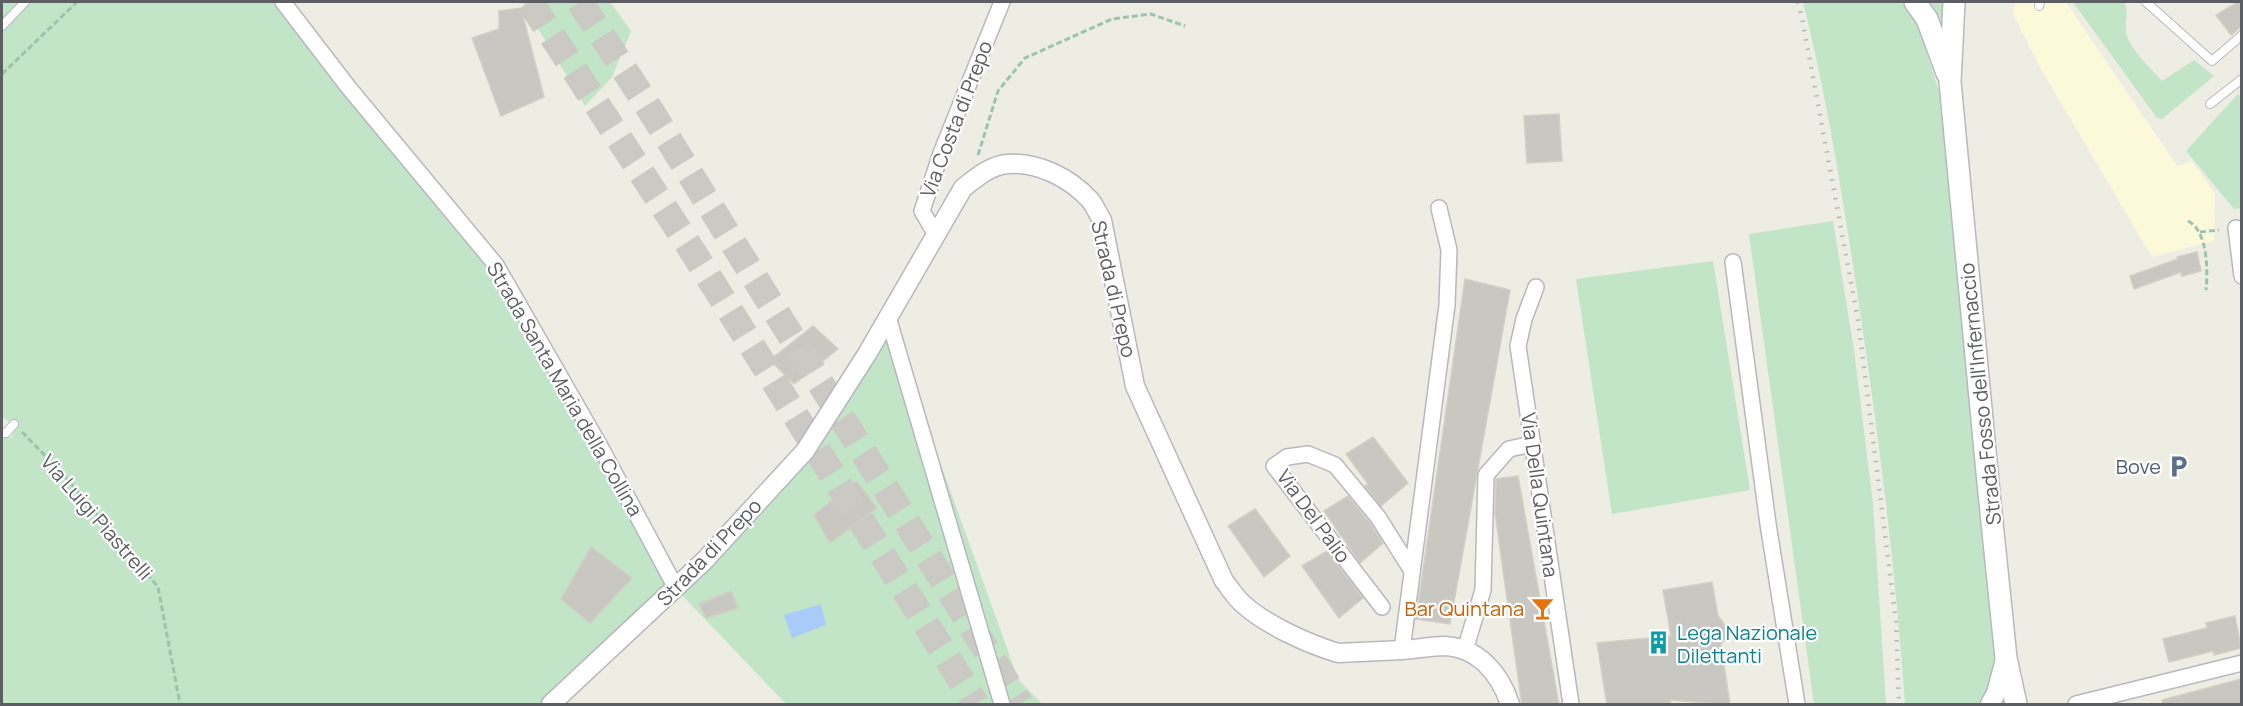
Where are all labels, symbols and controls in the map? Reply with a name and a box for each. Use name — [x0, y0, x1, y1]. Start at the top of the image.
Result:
street label: Via Costa di Prepo — [914, 37, 998, 201]
street label: Strada di Prepo — [1085, 218, 1143, 360]
street label: Strada Santa Maria della Collina — [481, 257, 649, 521]
street label: Strada Fosso dell'Infernaccio — [1953, 262, 2007, 526]
street label: Via Della Quintana — [1515, 411, 1565, 579]
street label: Via Luigi Piastrelli — [35, 449, 159, 585]
place label: Bove — [2116, 453, 2161, 480]
parking icon: Bove — [2166, 453, 2192, 479]
street label: Via Del Palio — [1271, 464, 1357, 568]
street label: Strada di Prepo — [651, 492, 767, 612]
place label: Bar Quintana — [1404, 595, 1524, 622]
bar icon: Bar Quintana — [1529, 595, 1555, 621]
place label: Lega Nazionale Dilettanti — [1677, 619, 1817, 669]
building icon: Lega Nazionale Dilettanti — [1646, 630, 1672, 656]

